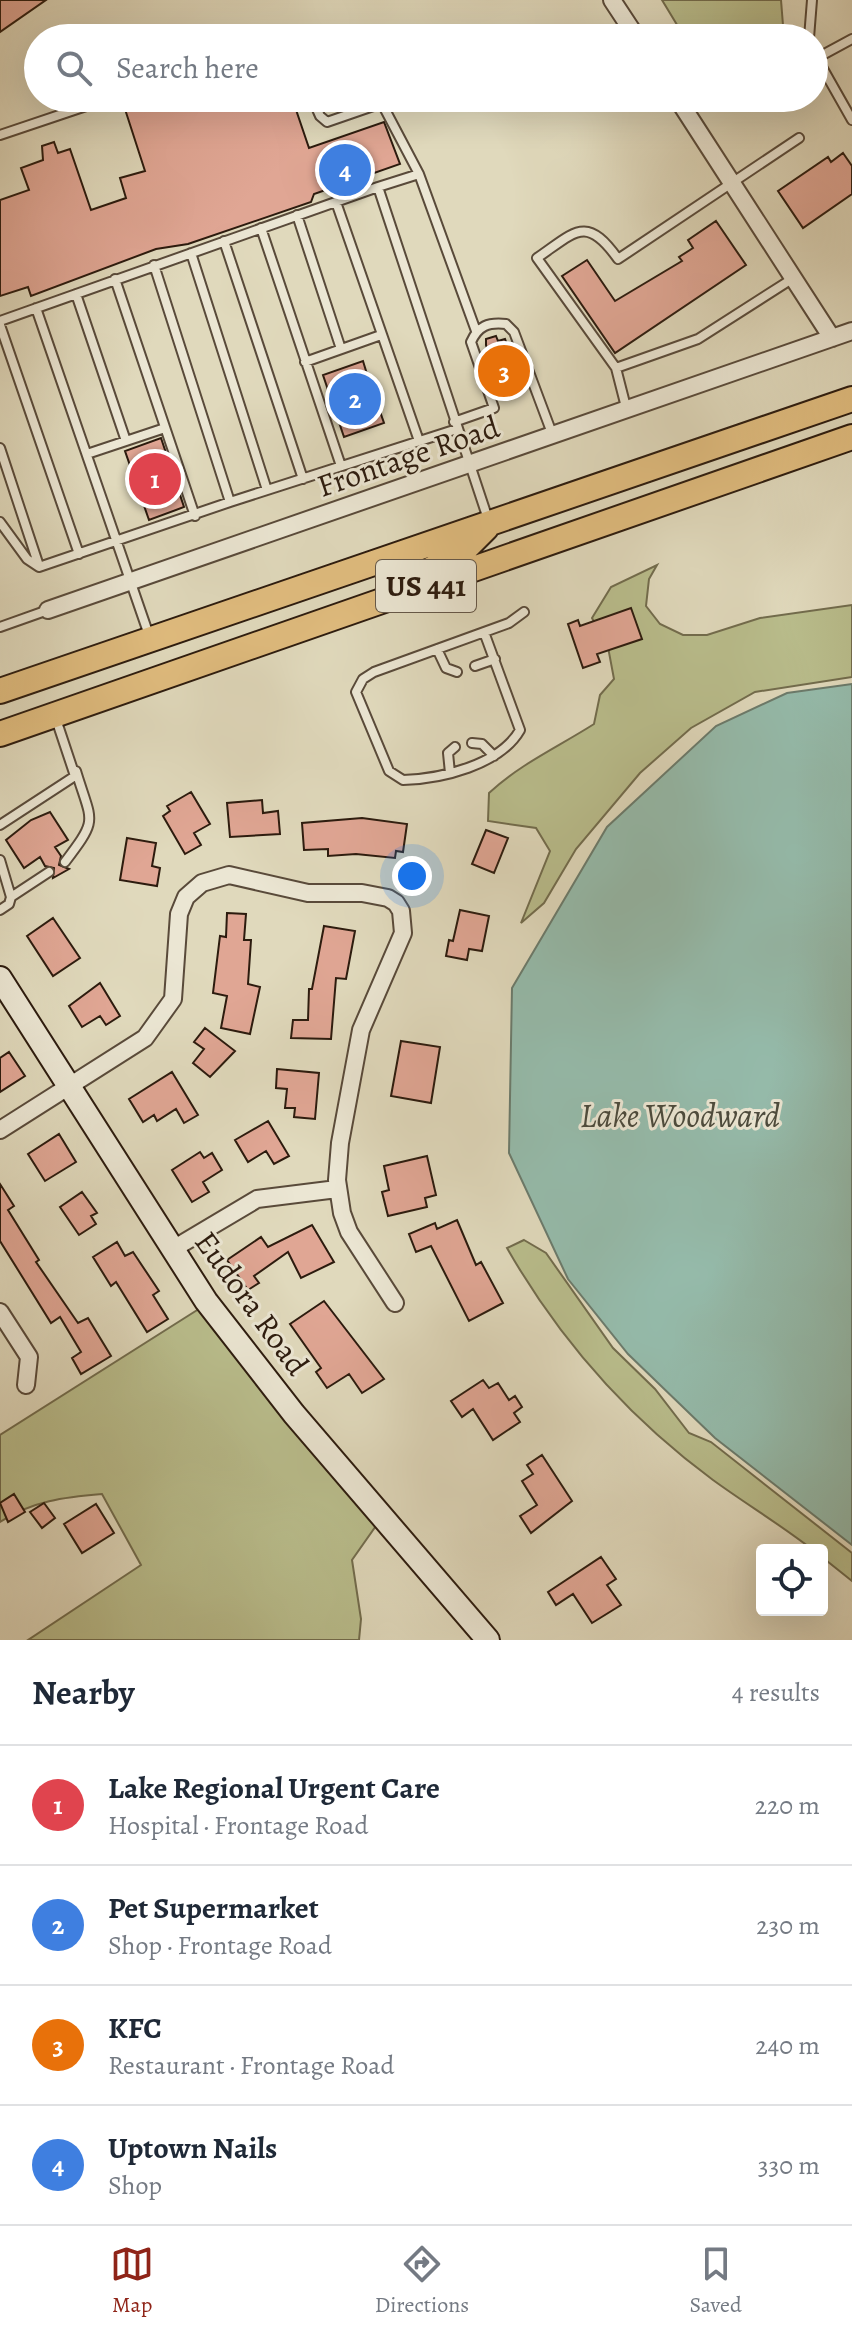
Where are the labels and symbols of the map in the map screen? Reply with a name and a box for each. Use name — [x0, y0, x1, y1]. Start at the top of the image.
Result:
pin: 4 — [319, 140, 371, 200]
pin: 3 — [478, 341, 530, 401]
pin: 2 — [329, 369, 381, 429]
street label: Frontage Road — [311, 404, 506, 508]
pin: 1 — [129, 449, 181, 509]
road number: US 441 — [376, 560, 476, 612]
your location — [392, 856, 432, 896]
water label: Lake Woodward — [580, 1092, 780, 1139]
street label: Eudora Road — [185, 1222, 320, 1385]

